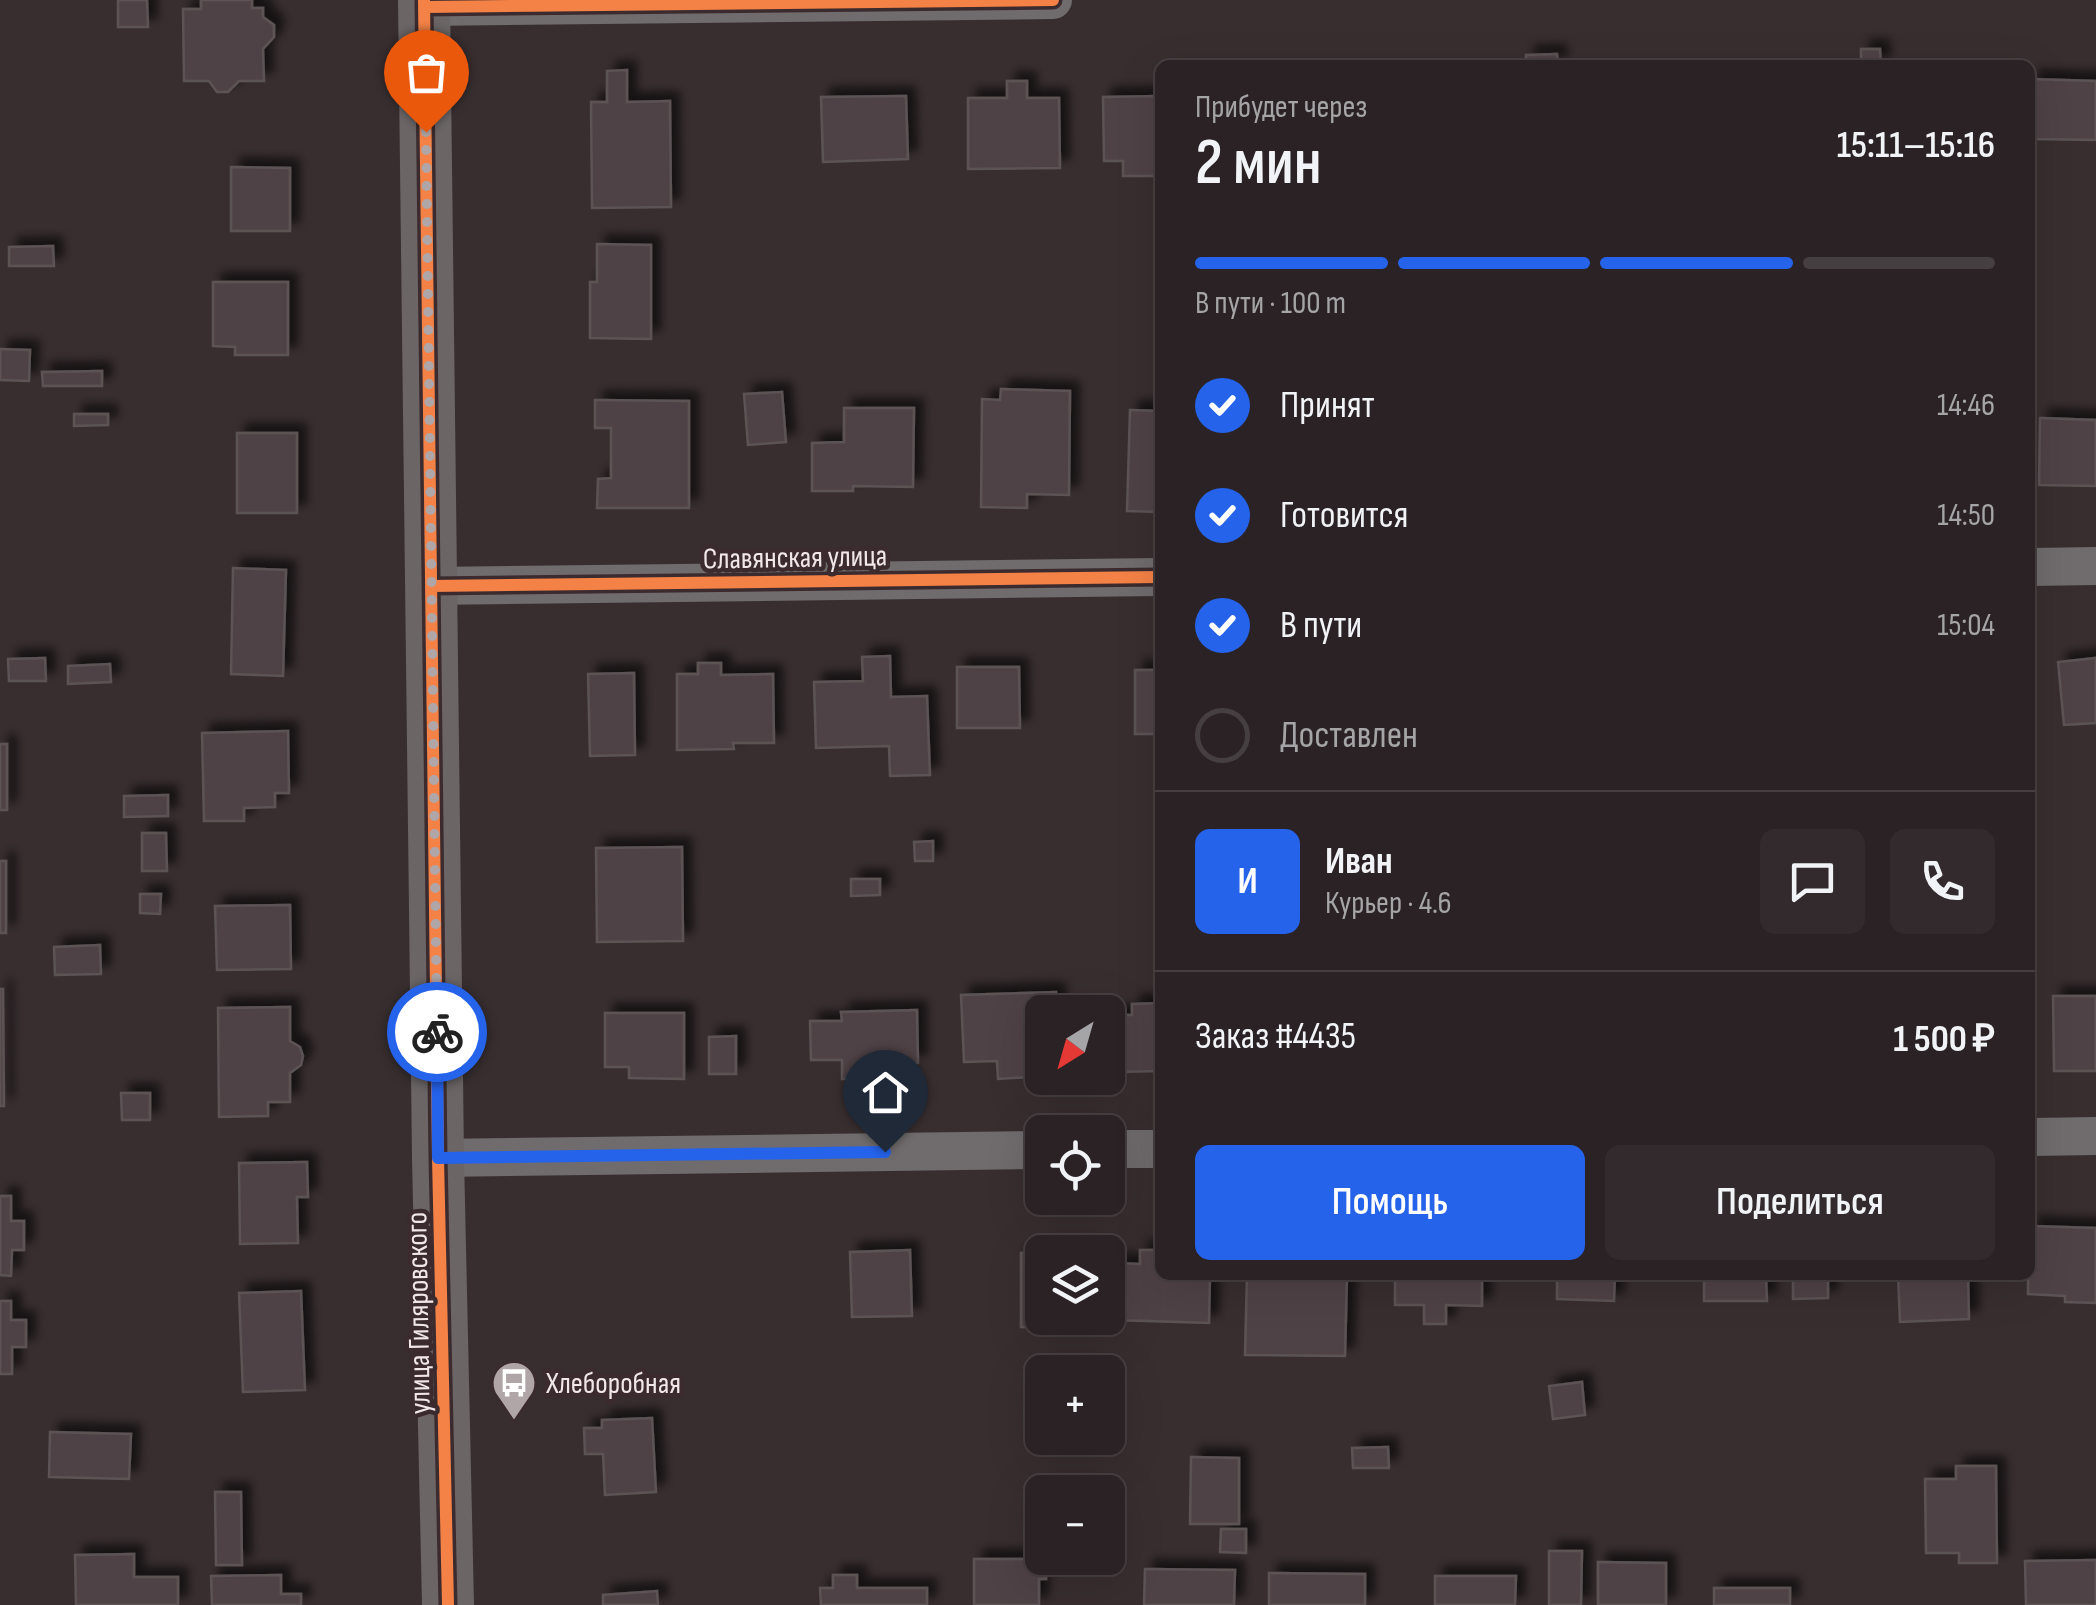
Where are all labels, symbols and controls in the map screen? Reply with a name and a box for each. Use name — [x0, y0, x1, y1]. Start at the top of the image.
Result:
pin — [384, 30, 469, 133]
icon: bag — [399, 45, 454, 100]
text: Прибудет через — [1195, 88, 1367, 127]
text: 15:11–15:16 — [1837, 123, 1995, 168]
text: 2 мин — [1195, 125, 1322, 203]
text: В пути · 100 m — [1195, 284, 1346, 323]
icon: check — [1195, 378, 1250, 433]
text: Принят — [1280, 383, 1375, 428]
text: 14:46 — [1937, 386, 1995, 425]
icon: check — [1195, 488, 1250, 543]
text: Готовится — [1280, 493, 1409, 538]
text: 14:50 — [1937, 496, 1995, 535]
street label: Славянская улица — [702, 538, 888, 578]
icon: check — [1195, 598, 1250, 653]
text: В пути — [1280, 603, 1362, 648]
text: 15:04 — [1937, 606, 1995, 645]
text: Доставлен — [1280, 713, 1418, 758]
button: chat — [1760, 829, 1865, 934]
button: phone — [1890, 829, 1995, 934]
text: Иван — [1325, 839, 1393, 884]
text: И — [1237, 859, 1258, 904]
text: Курьер · 4.6 — [1325, 884, 1451, 923]
courier — [387, 982, 487, 1082]
north arrow — [1025, 995, 1125, 1095]
map controls — [1025, 995, 1125, 1575]
icon: bike — [410, 1005, 465, 1060]
text: Заказ #4435 — [1195, 1014, 1356, 1059]
text: 1 500 ₽ — [1893, 1017, 1995, 1062]
pin — [843, 1050, 928, 1153]
icon: home — [858, 1065, 913, 1120]
button: locate — [1025, 1115, 1125, 1215]
button: Помощь — [1195, 1145, 1585, 1260]
button: Поделиться — [1605, 1145, 1995, 1260]
street label: улица Гиляровского — [399, 1212, 439, 1414]
button: layers — [1025, 1235, 1125, 1335]
button: + — [1025, 1355, 1125, 1455]
bus stop icon: Хлеборобная — [491, 1360, 537, 1421]
place label: Хлеборобная — [545, 1366, 681, 1402]
button: − — [1025, 1475, 1125, 1575]

